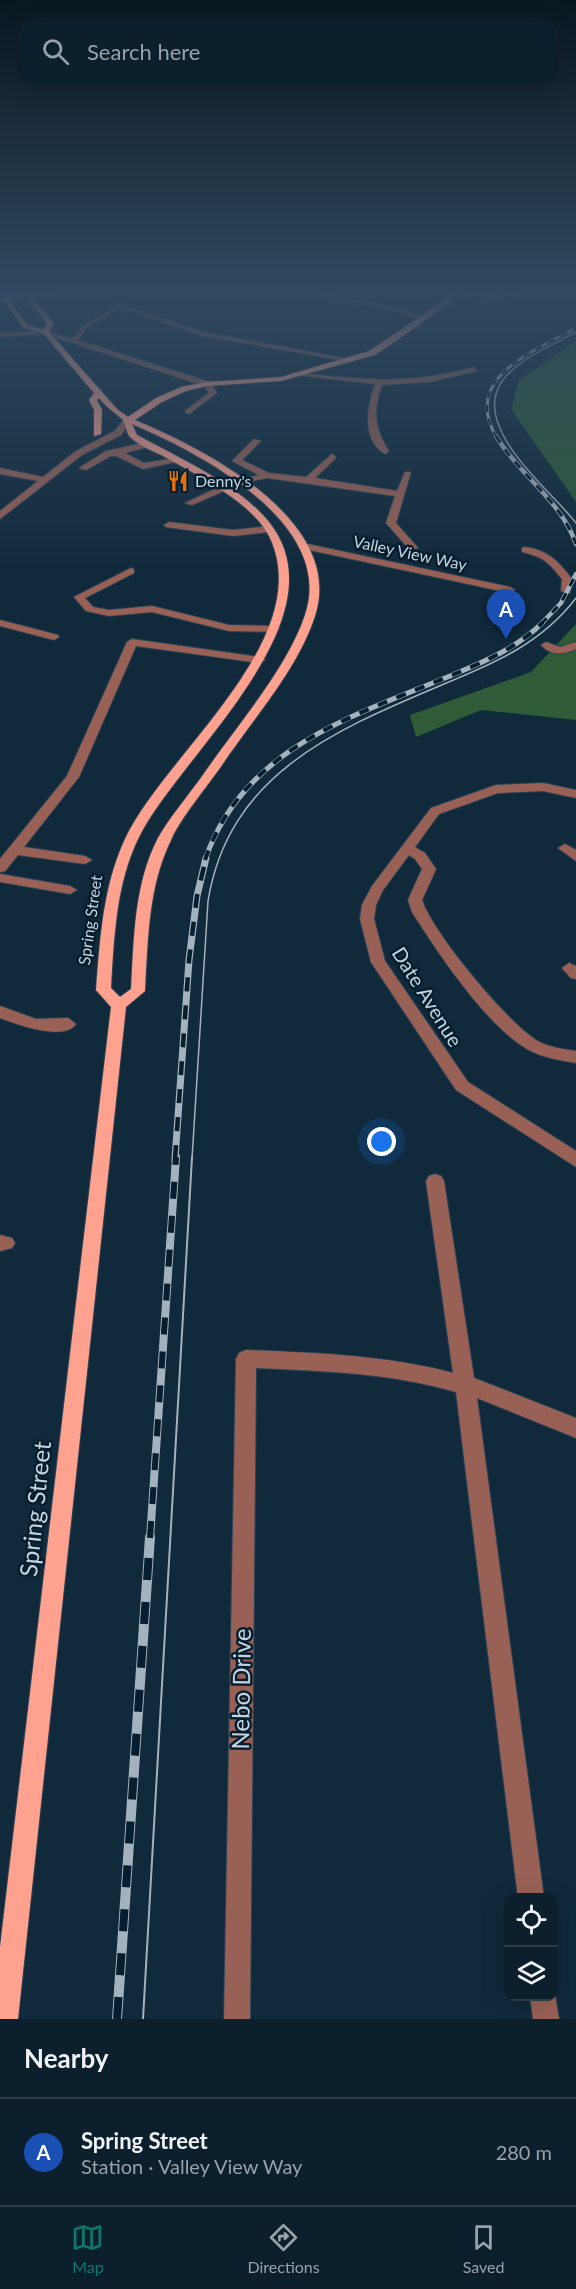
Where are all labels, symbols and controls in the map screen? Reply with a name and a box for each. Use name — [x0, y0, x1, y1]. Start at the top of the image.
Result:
search box — [18, 18, 558, 84]
icon: search — [39, 35, 72, 68]
text: Search here — [87, 38, 200, 65]
restaurant icon: Denny's — [166, 469, 190, 493]
place label: Denny's — [195, 471, 252, 490]
street label: Valley View Way — [352, 531, 469, 574]
pin: A — [486, 590, 526, 639]
street label: Spring Street — [74, 873, 105, 966]
street label: Date Avenue — [388, 942, 468, 1051]
your location — [367, 1127, 396, 1156]
street label: Spring Street — [13, 1439, 56, 1578]
street label: Nebo Drive — [225, 1628, 256, 1750]
map controls — [504, 1893, 558, 2001]
button: locate — [504, 1893, 558, 1947]
button: layers — [504, 1947, 558, 2001]
text: Nearby — [24, 2042, 109, 2074]
text: Spring Street — [81, 2127, 208, 2154]
text: A — [37, 2140, 50, 2164]
text: 280 m — [496, 2140, 552, 2164]
text: Station · Valley View Way — [81, 2154, 302, 2178]
tab: Map — [71, 2221, 104, 2276]
tab: Directions — [247, 2221, 320, 2276]
tab: Saved — [463, 2221, 504, 2276]

